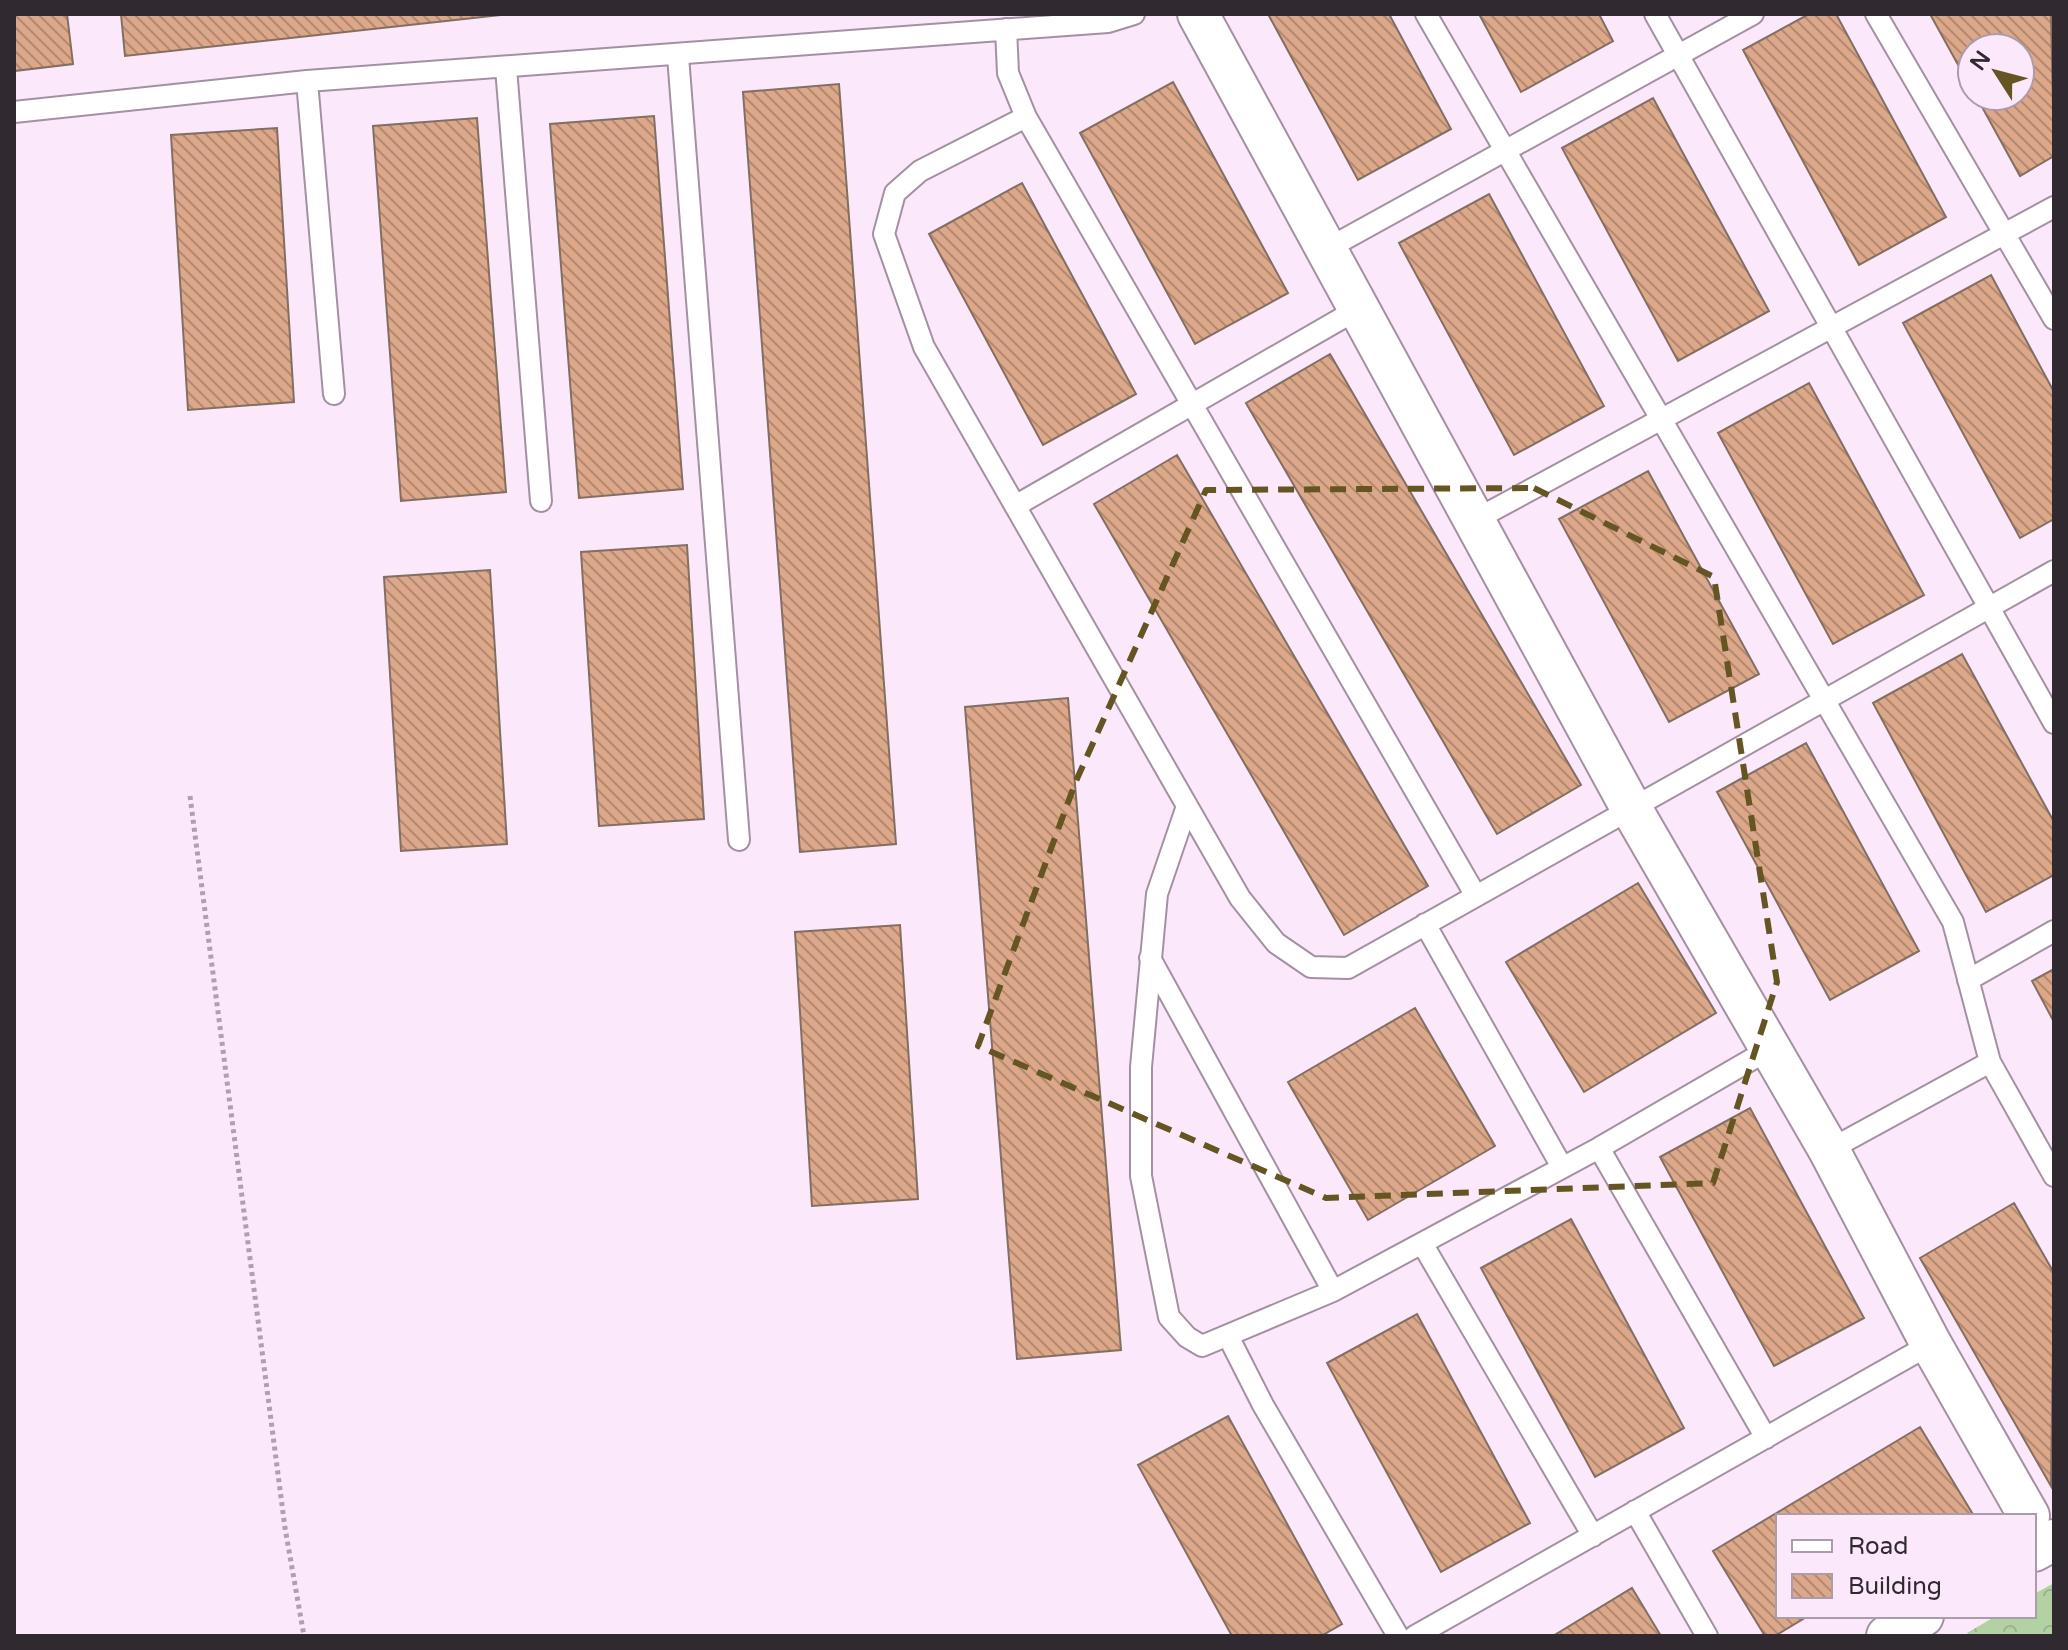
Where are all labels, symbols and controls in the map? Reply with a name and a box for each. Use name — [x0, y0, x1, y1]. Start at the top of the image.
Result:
north arrow — [1956, 32, 2036, 112]
text: N — [1965, 46, 1996, 76]
legend — [1776, 1514, 2036, 1618]
text: Road — [1848, 1532, 1908, 1561]
text: Building — [1848, 1572, 1942, 1601]

